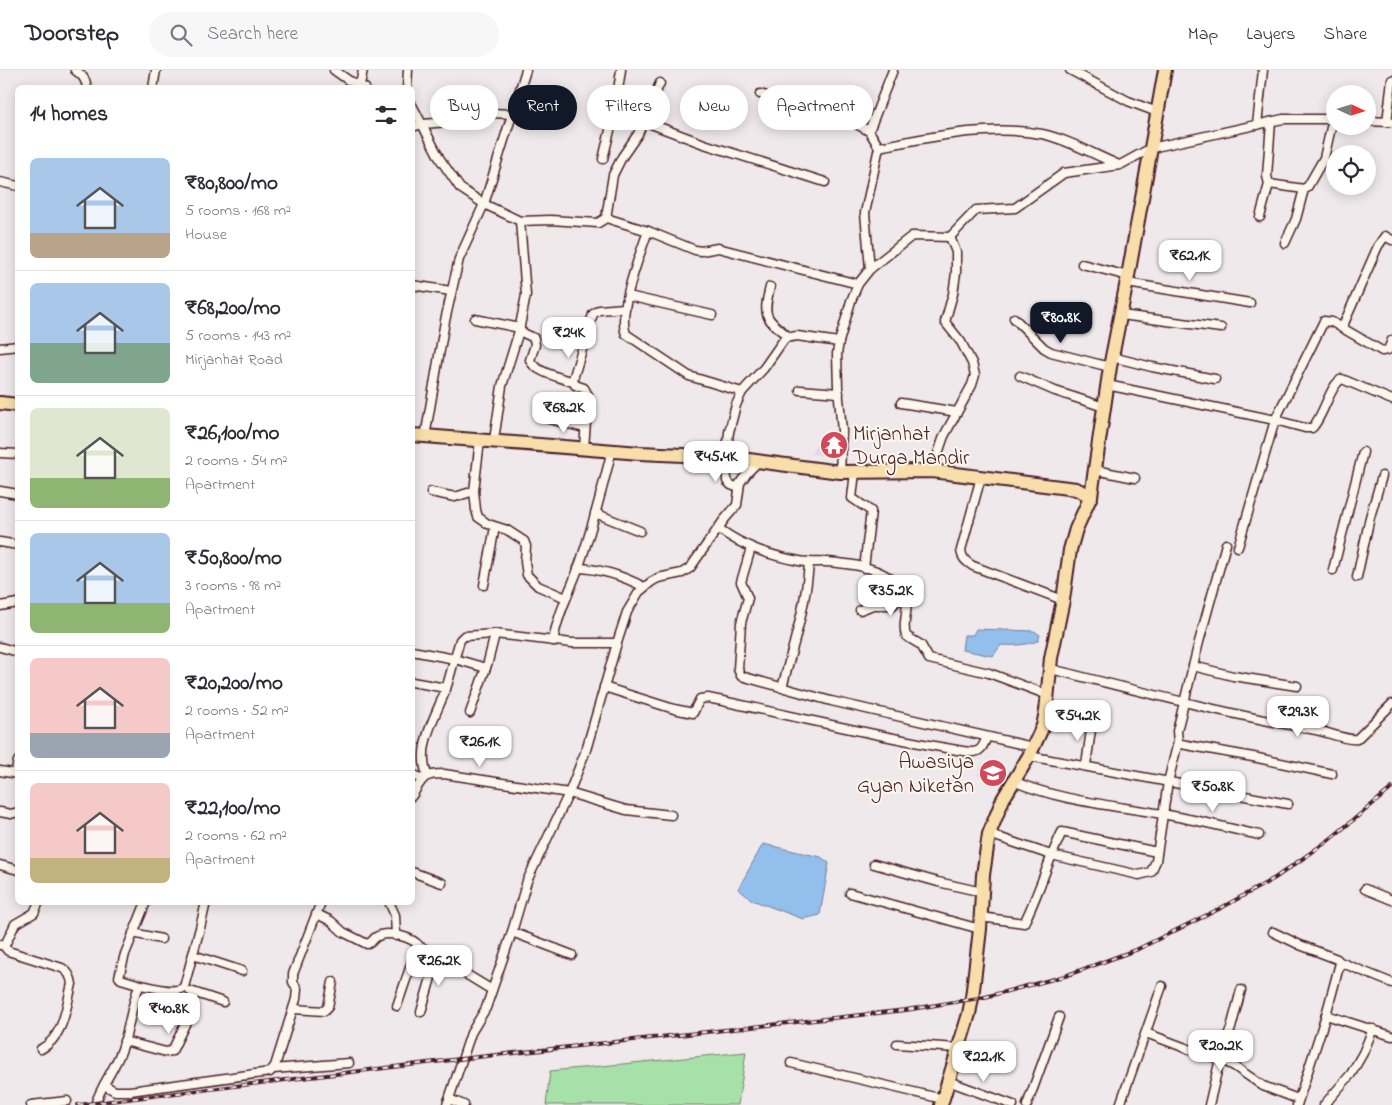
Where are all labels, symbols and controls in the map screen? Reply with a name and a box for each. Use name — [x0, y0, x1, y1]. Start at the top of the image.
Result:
search box — [149, 12, 499, 57]
text: Doorstep — [25, 17, 119, 52]
icon: search — [167, 21, 195, 49]
text: Search here — [207, 21, 298, 48]
text: Map — [1188, 22, 1218, 48]
text: Layers — [1246, 22, 1296, 48]
text: Share — [1324, 22, 1367, 48]
chip: Buy — [430, 85, 498, 130]
chip: Rent — [508, 85, 577, 130]
chip: Filters — [587, 85, 670, 130]
chip: New — [680, 85, 748, 130]
chip: Apartment — [758, 85, 873, 130]
north arrow — [1326, 85, 1376, 135]
map controls — [1326, 85, 1376, 195]
text: 14 homes — [30, 100, 108, 130]
icon: filters — [372, 101, 400, 129]
button: locate — [1326, 145, 1376, 195]
text: ₹80,800/mo — [185, 169, 278, 199]
icon: home — [70, 178, 130, 238]
text: 5 rooms · 168 m² — [185, 199, 291, 223]
text: House — [185, 223, 227, 247]
pin: ₹62.1K — [1149, 240, 1231, 282]
text: ₹62.1K — [1170, 244, 1210, 268]
text: ₹68,200/mo — [185, 294, 281, 324]
pin: ₹80.8K — [1020, 302, 1102, 344]
icon: home — [70, 303, 130, 363]
text: ₹80.8K — [1041, 306, 1081, 330]
pin: ₹24K — [539, 316, 599, 359]
text: ₹24K — [553, 321, 585, 345]
text: 5 rooms · 143 m² — [185, 324, 291, 348]
text: Mirjanhat Road — [185, 348, 283, 372]
pin: ₹68.2K — [523, 392, 605, 434]
text: ₹68.2K — [543, 396, 585, 420]
text: ₹26,100/mo — [185, 419, 279, 449]
place label: Mirjanhat Durga Mandir — [852, 420, 970, 476]
icon: home — [70, 428, 130, 488]
temple icon: Mirjanhat Durga Mandir — [819, 430, 849, 460]
pin: ₹45.4K — [675, 440, 757, 483]
text: ₹45.4K — [695, 445, 737, 469]
text: 2 rooms · 54 m² — [185, 449, 287, 473]
text: Apartment — [185, 473, 255, 497]
text: ₹50,800/mo — [185, 544, 282, 574]
icon: home — [70, 553, 130, 613]
text: 3 rooms · 98 m² — [185, 574, 281, 598]
pin: ₹35.2K — [850, 574, 932, 617]
text: ₹35.2K — [869, 579, 913, 603]
text: Apartment — [185, 598, 255, 622]
text: ₹20,200/mo — [185, 669, 283, 699]
icon: home — [70, 678, 130, 738]
pin: ₹29.3K — [1257, 696, 1339, 738]
text: 2 rooms · 52 m² — [185, 699, 289, 723]
pin: ₹54.2K — [1037, 700, 1119, 742]
text: ₹29.3K — [1278, 700, 1318, 724]
text: ₹54.2K — [1056, 704, 1100, 728]
text: Apartment — [185, 723, 255, 747]
pin: ₹26.1K — [439, 726, 521, 768]
text: ₹26.1K — [460, 730, 500, 754]
place label: Awasiya Gyan Niketan — [857, 748, 974, 804]
school or university icon: Awasiya Gyan Niketan — [978, 758, 1008, 788]
pin: ₹50.8K — [1172, 770, 1254, 813]
text: ₹50.8K — [1192, 775, 1234, 799]
text: ₹22,100/mo — [185, 794, 281, 824]
icon: home — [70, 803, 130, 863]
text: 2 rooms · 62 m² — [185, 824, 287, 848]
text: Apartment — [185, 848, 255, 872]
pin: ₹26.2K — [398, 944, 480, 987]
text: ₹26.2K — [417, 949, 461, 973]
pin: ₹40.8K — [128, 992, 210, 1035]
text: ₹40.8K — [149, 997, 189, 1021]
pin: ₹20.2K — [1180, 1030, 1262, 1072]
text: ₹20.2K — [1199, 1034, 1243, 1058]
pin: ₹22.1K — [943, 1040, 1025, 1083]
text: ₹22.1K — [963, 1045, 1005, 1069]

